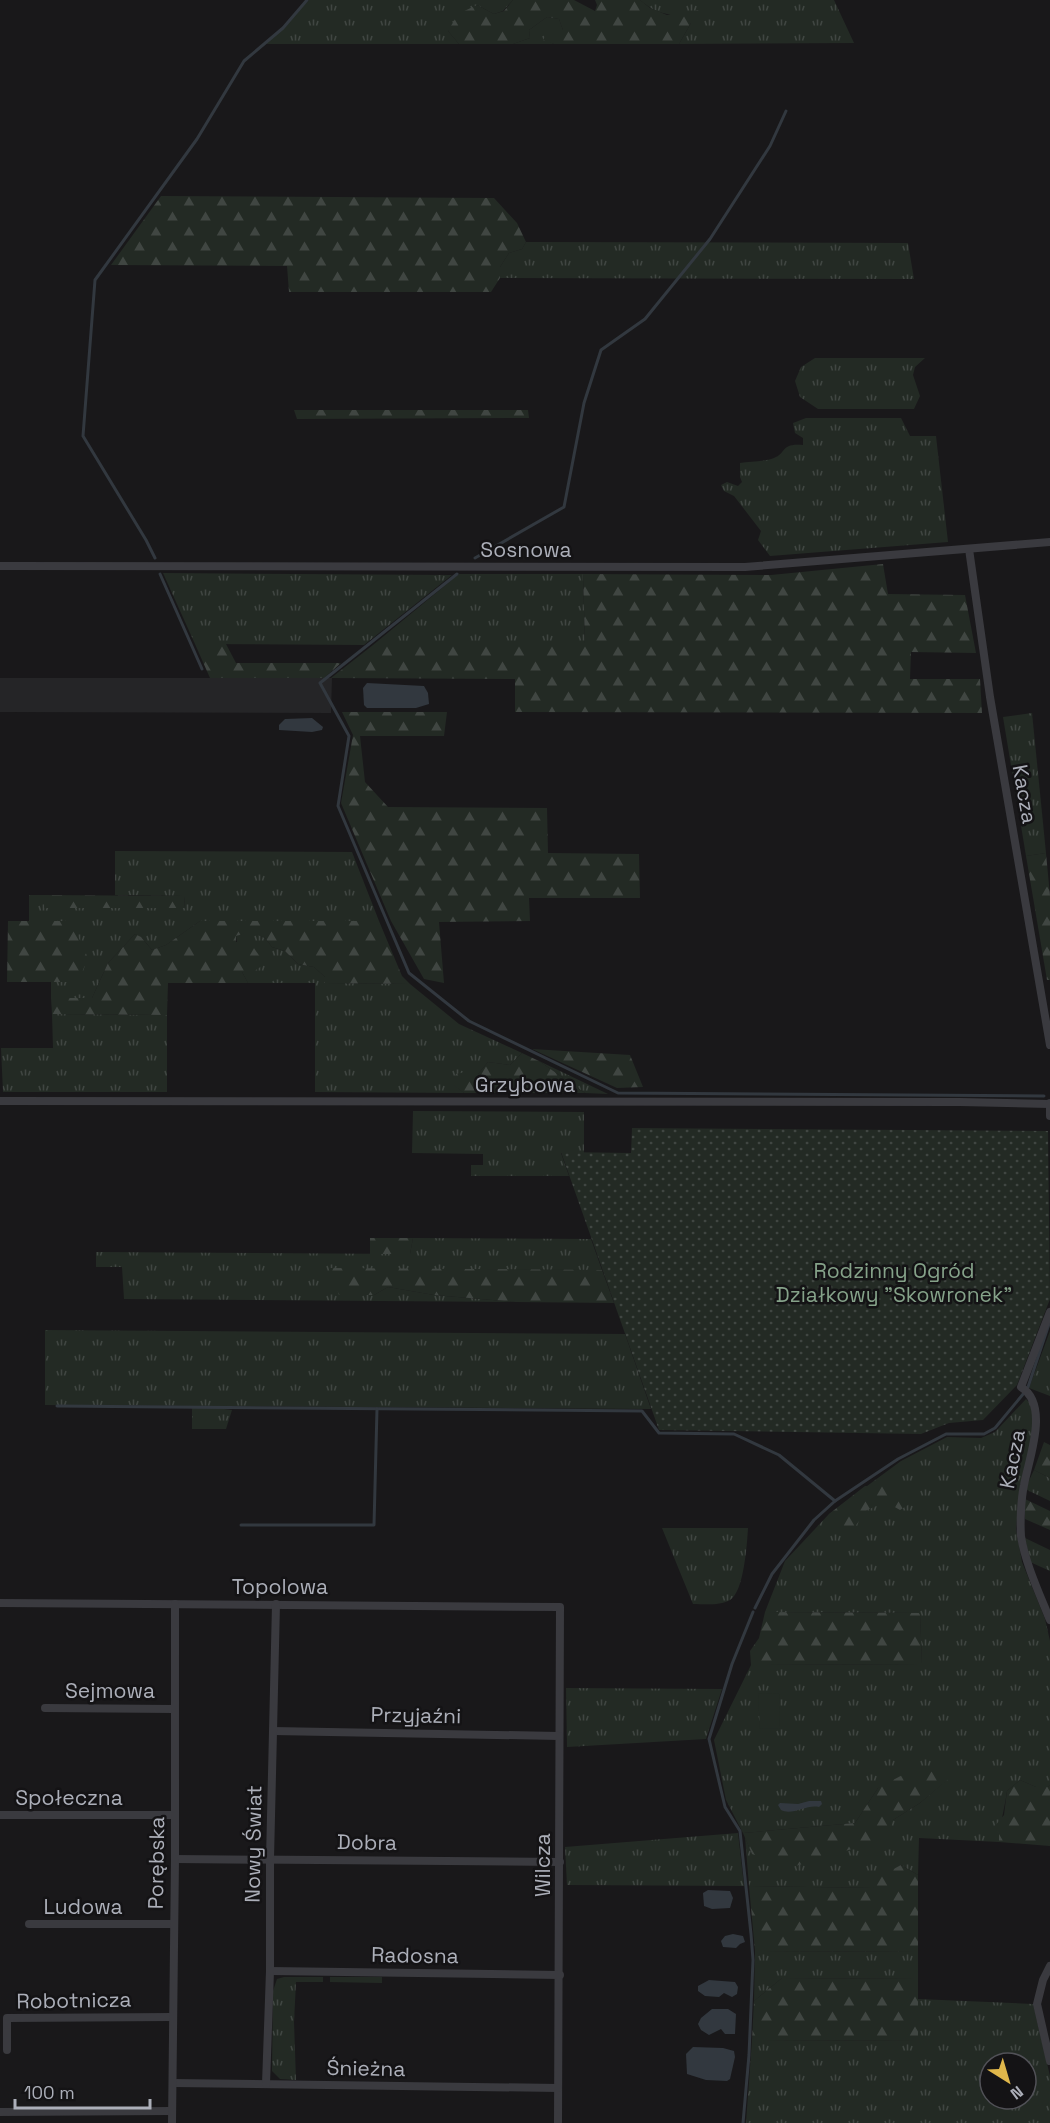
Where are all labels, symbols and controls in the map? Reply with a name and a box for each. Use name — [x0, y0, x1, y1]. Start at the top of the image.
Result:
street label: Sosnowa — [480, 536, 572, 563]
street label: Kacza — [1007, 762, 1043, 826]
street label: Grzybowa — [475, 1071, 575, 1098]
park label: Rodzinny Ogród Działkowy "Skowronek" — [776, 1257, 1012, 1308]
street label: Kacza — [993, 1427, 1031, 1491]
street label: Topolowa — [232, 1573, 328, 1600]
street label: Sejmowa — [65, 1677, 155, 1704]
street label: Przyjaźni — [370, 1701, 462, 1729]
street label: Społeczna — [15, 1784, 123, 1811]
street label: Nowy Świat — [238, 1785, 268, 1903]
street label: Porębska — [142, 1816, 170, 1910]
street label: Dobra — [337, 1828, 397, 1856]
street label: Wilcza — [529, 1833, 556, 1897]
street label: Ludowa — [43, 1893, 123, 1920]
street label: Radosna — [371, 1941, 459, 1969]
street label: Robotnicza — [16, 1985, 132, 2015]
north arrow — [978, 2051, 1038, 2111]
street label: Śnieżna — [326, 2054, 406, 2082]
scale bar — [15, 2072, 150, 2110]
text: 100 m — [24, 2081, 75, 2104]
text: N — [1006, 2081, 1027, 2104]

